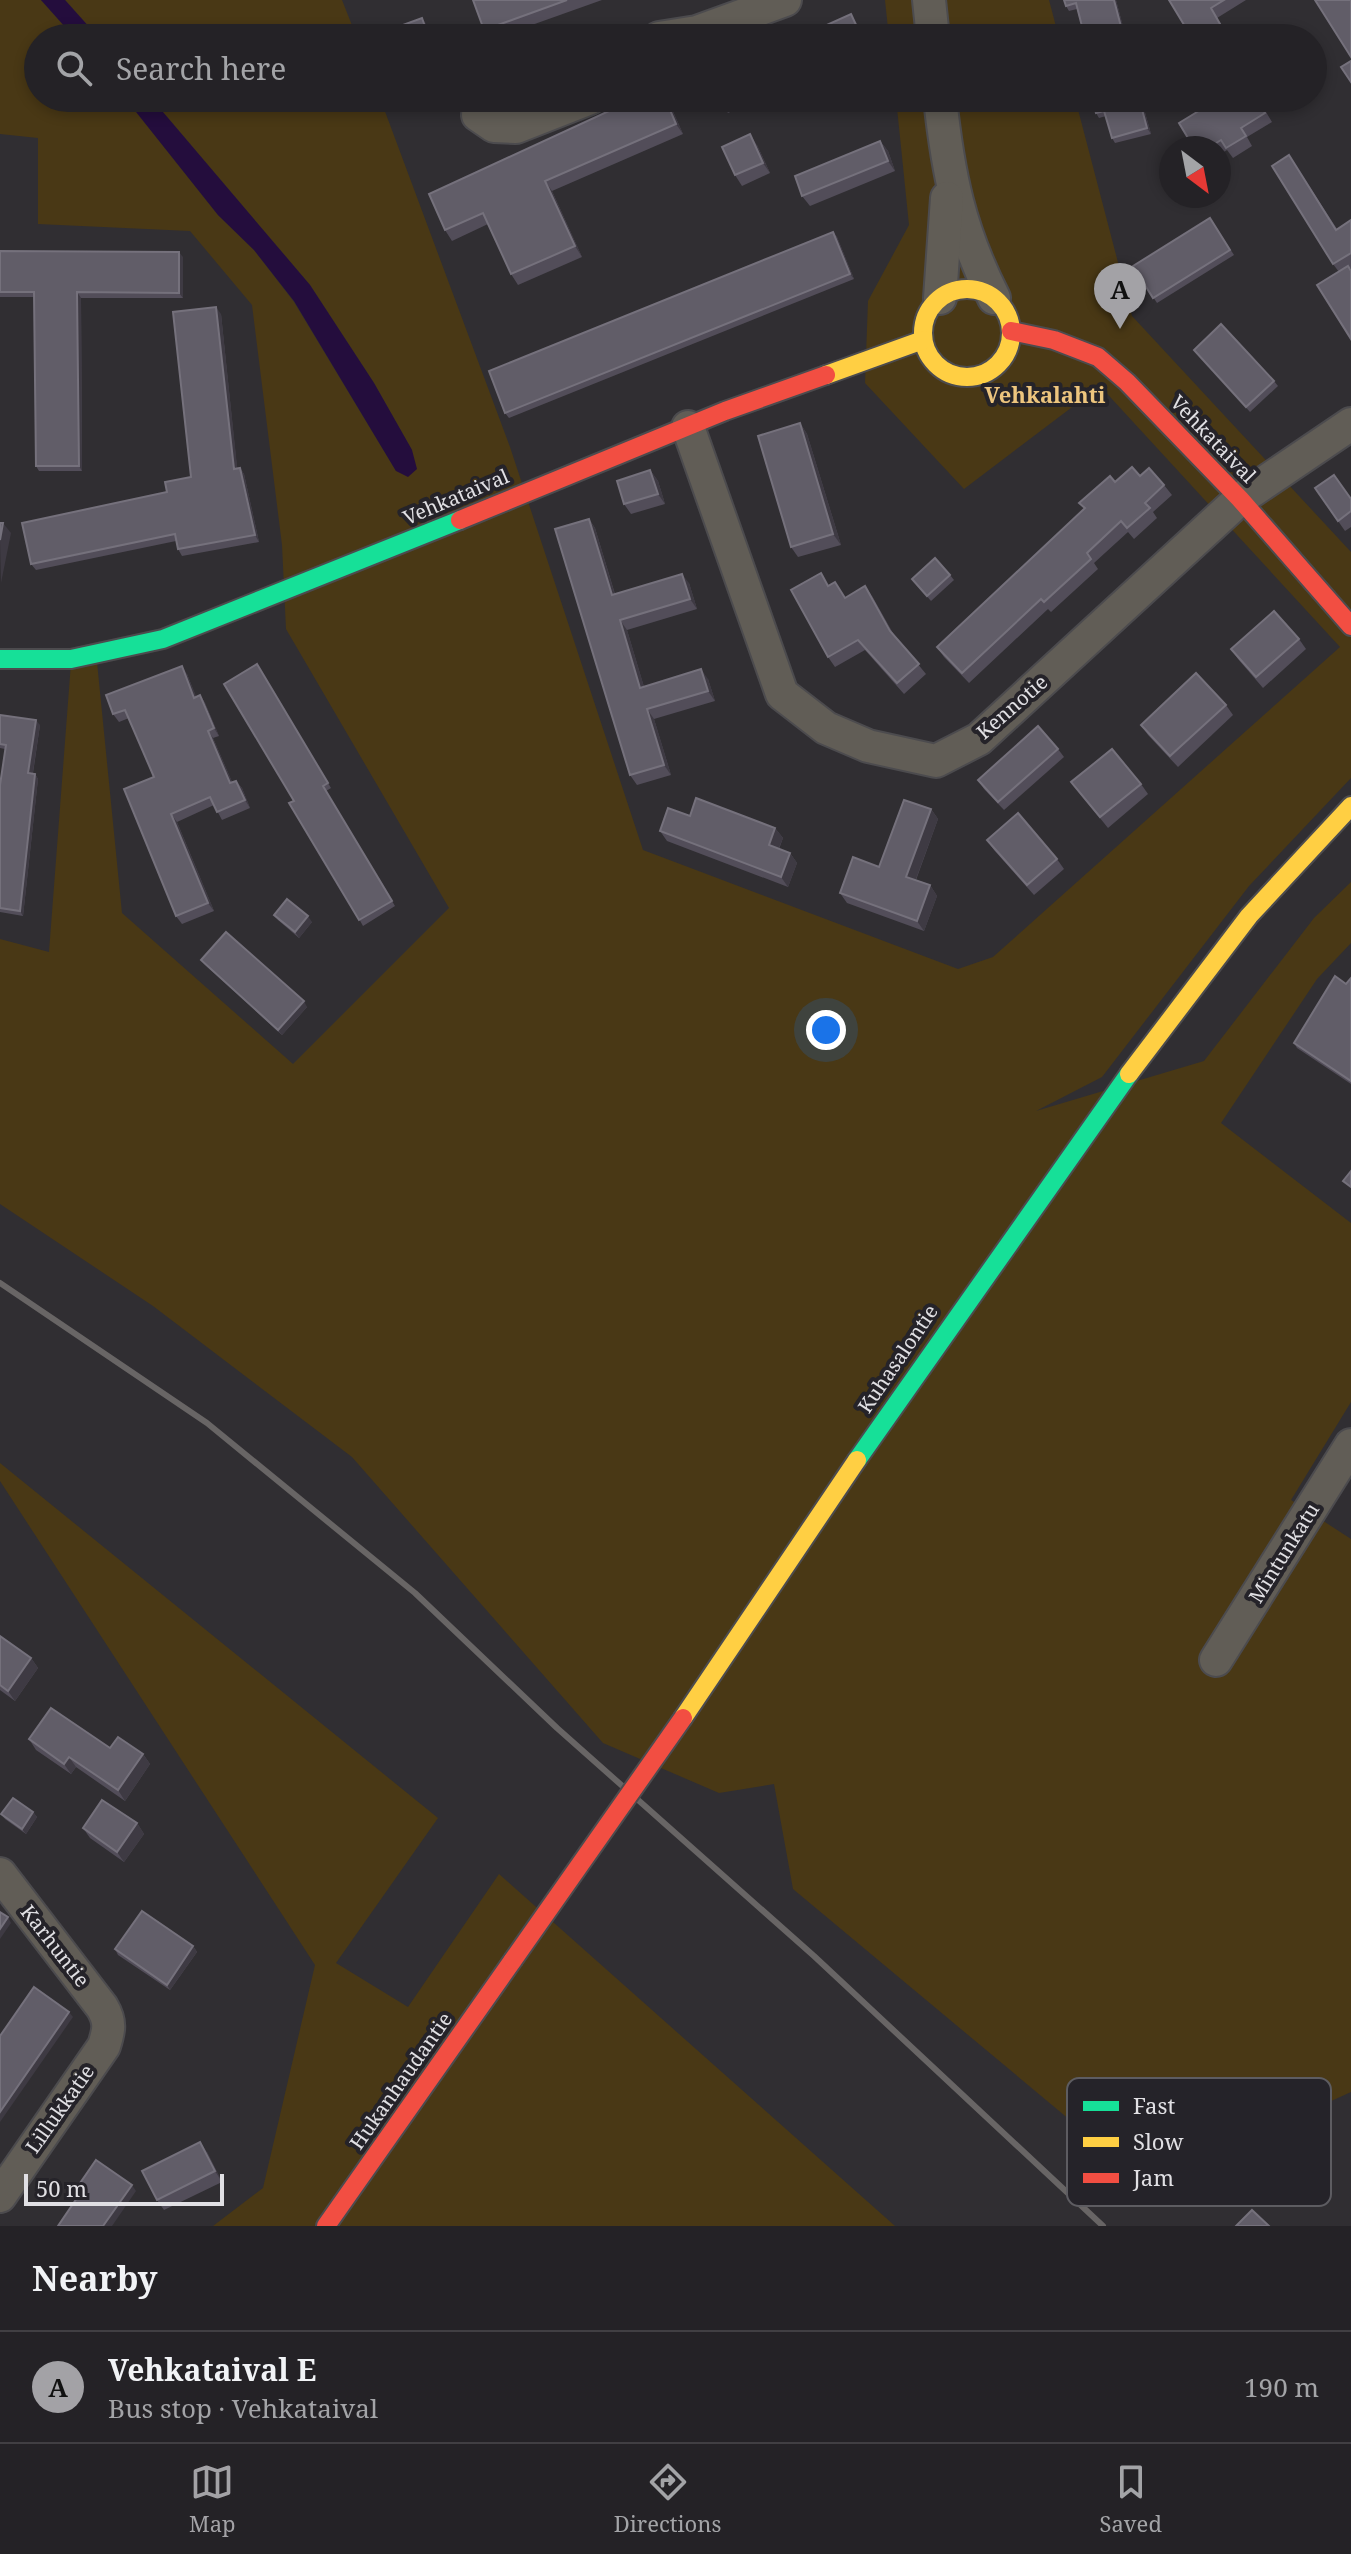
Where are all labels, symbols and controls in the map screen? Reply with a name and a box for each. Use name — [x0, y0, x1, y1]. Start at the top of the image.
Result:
search box — [24, 24, 1327, 112]
icon: search — [52, 46, 96, 90]
text: Search here — [116, 48, 286, 89]
north arrow — [1159, 136, 1231, 208]
pin: A — [1094, 263, 1146, 329]
district label: Vehkalahti — [985, 379, 1106, 409]
street label: Vehkataival — [1165, 389, 1262, 488]
street label: Vehkataival — [399, 462, 513, 531]
street label: Kennotie — [970, 668, 1053, 745]
your location — [806, 1010, 846, 1050]
street label: Kuhasalontie — [851, 1299, 944, 1418]
street label: Mintunkatu — [1242, 1497, 1325, 1608]
street label: Karhuntie — [15, 1899, 96, 1992]
street label: Hukanhaudantie — [343, 2007, 458, 2155]
street label: Lillukkatie — [19, 2059, 100, 2159]
legend — [1067, 2078, 1331, 2206]
text: Fast — [1133, 2090, 1175, 2120]
text: Slow — [1133, 2126, 1183, 2156]
text: Jam — [1132, 2162, 1174, 2192]
scale bar — [24, 2170, 224, 2206]
text: 50 m — [36, 2173, 87, 2203]
text: Nearby — [32, 2255, 158, 2301]
text: Vehkataival E — [108, 2349, 316, 2390]
text: A — [48, 2369, 68, 2405]
text: 190 m — [1244, 2369, 1319, 2405]
text: Bus stop · Vehkataival — [108, 2390, 378, 2426]
tab: Map — [189, 2460, 236, 2538]
tab: Directions — [614, 2460, 721, 2538]
tab: Saved — [1100, 2460, 1162, 2538]

